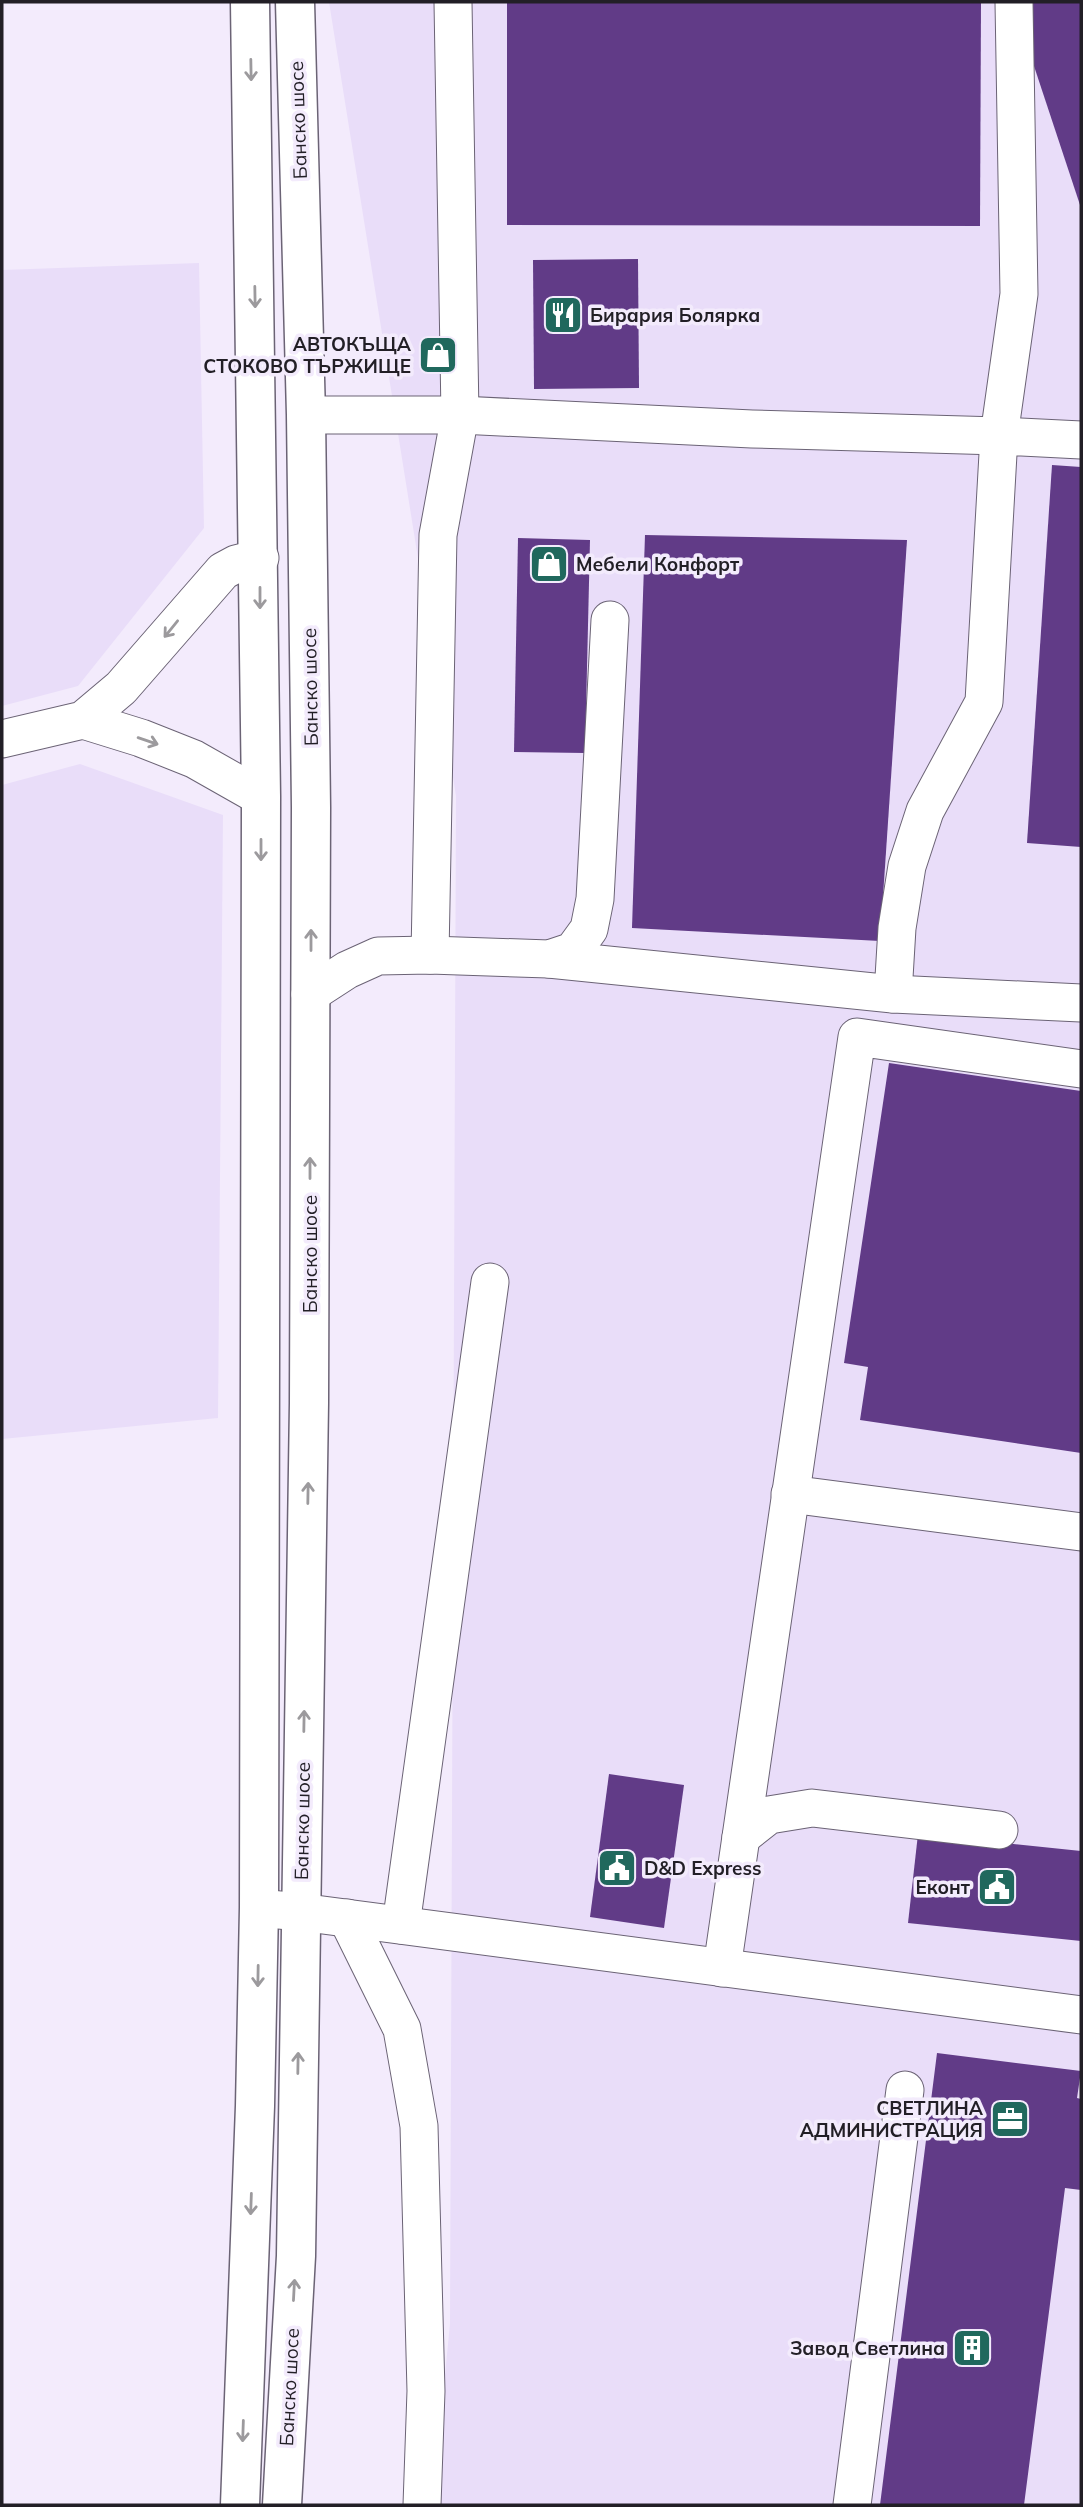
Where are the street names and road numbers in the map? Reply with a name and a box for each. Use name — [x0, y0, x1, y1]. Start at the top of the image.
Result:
street label: Банско шосе — [284, 60, 312, 180]
street label: Банско шосе — [297, 628, 323, 746]
street label: Банско шосе — [298, 1195, 322, 1313]
street label: Банско шосе — [289, 1762, 315, 1880]
street label: Банско шосе — [274, 2327, 304, 2447]

